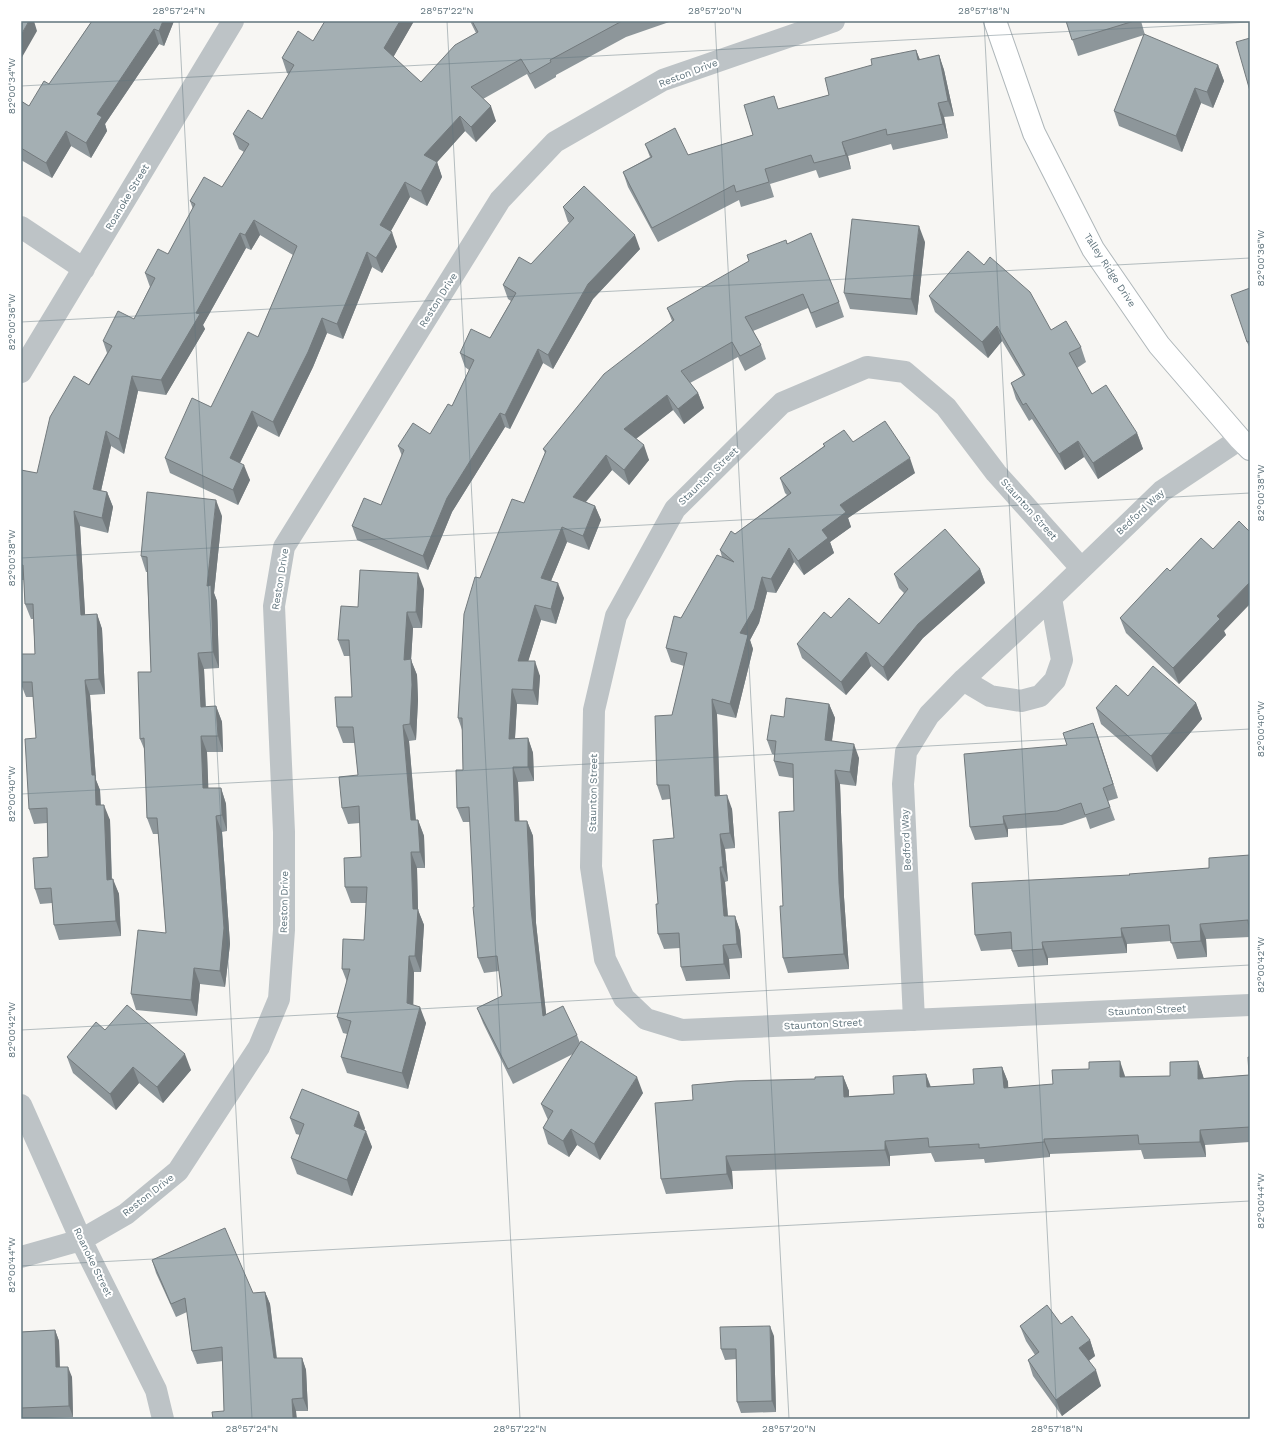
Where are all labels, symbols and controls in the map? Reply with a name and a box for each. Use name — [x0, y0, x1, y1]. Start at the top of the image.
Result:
text: 28°57'24"N — [153, 5, 205, 16]
text: 28°57'22"N — [420, 5, 474, 16]
text: 28°57'20"N — [688, 5, 742, 16]
text: 28°57'18"N — [958, 5, 1010, 16]
text: 82°00'34"W — [6, 57, 17, 114]
street label: Reston Drive — [657, 57, 719, 89]
street label: Roanoke Street — [103, 161, 151, 232]
text: 82°00'36"W — [1255, 229, 1266, 286]
street label: Talley Ridge Drive — [1082, 231, 1138, 309]
street label: Reston Drive — [417, 271, 459, 329]
text: 82°00'36"W — [6, 293, 17, 350]
street label: Staunton Street — [676, 444, 741, 507]
text: 82°00'38"W — [1255, 464, 1266, 522]
street label: Staunton Street — [999, 476, 1060, 542]
street label: Bedford Way — [1114, 486, 1167, 537]
text: 82°00'38"W — [6, 529, 17, 587]
street label: Reston Drive — [270, 547, 290, 611]
text: 82°00'40"W — [1255, 700, 1266, 757]
street label: Staunton Street — [587, 753, 599, 832]
text: 82°00'40"W — [6, 765, 17, 822]
street label: Bedford Way — [899, 808, 913, 871]
street label: Reston Drive — [278, 871, 290, 933]
text: 82°00'42"W — [1255, 937, 1266, 993]
text: 82°00'42"W — [6, 1002, 17, 1058]
street label: Staunton Street — [1108, 1002, 1187, 1018]
street label: Staunton Street — [784, 1016, 863, 1032]
street label: Reston Drive — [120, 1171, 176, 1218]
text: 82°00'44"W — [1255, 1173, 1266, 1229]
street label: Roanoke Street — [72, 1226, 115, 1299]
text: 82°00'44"W — [6, 1237, 17, 1293]
text: 28°57'24"N — [226, 1423, 278, 1434]
text: 28°57'22"N — [493, 1423, 547, 1434]
text: 28°57'20"N — [762, 1423, 816, 1434]
text: 28°57'18"N — [1031, 1423, 1083, 1434]

